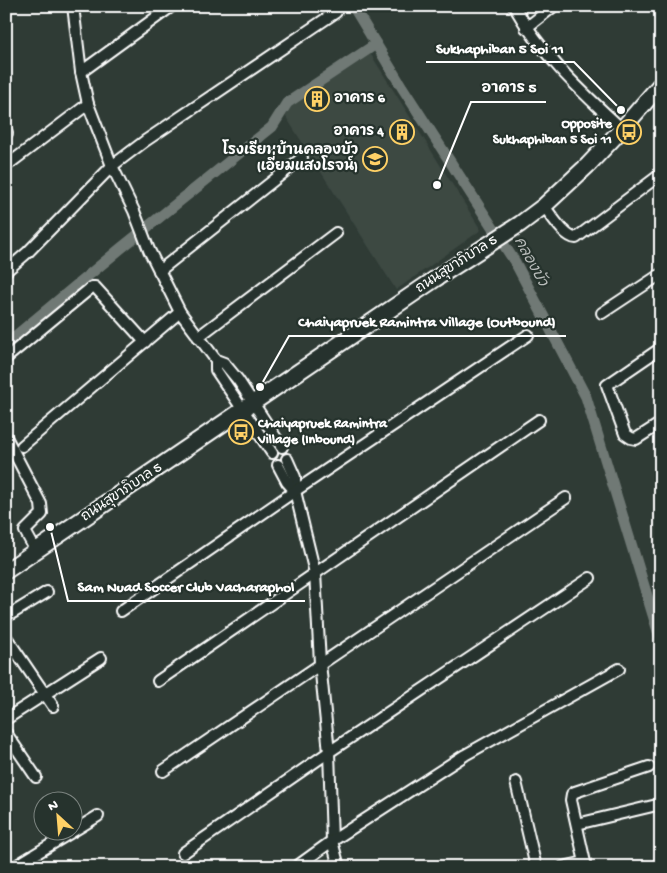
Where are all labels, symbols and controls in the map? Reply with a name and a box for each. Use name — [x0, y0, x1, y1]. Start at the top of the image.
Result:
callout: Sukhaphiban 5 Soi 11 — [426, 32, 574, 62]
text: Sukhaphiban 5 Soi 11 — [436, 41, 564, 59]
callout: อาคาร 5 — [471, 72, 546, 102]
text: อาคาร 5 — [482, 80, 537, 98]
building icon: อาคาร 6 — [304, 86, 330, 112]
place label: อาคาร 6 — [334, 91, 386, 108]
place label: Opposite Sukhaphiban 5 Soi 11 — [493, 116, 613, 149]
building icon: อาคาร 4 — [389, 119, 415, 145]
bus stop icon: Opposite Sukhaphiban 5 Soi 11 — [616, 119, 642, 145]
place label: อาคาร 4 — [334, 124, 384, 141]
place label: โรงเรียนบ้านคลองบัว (เอี่ยมแสงโรจน์) — [221, 139, 358, 176]
school or university icon: โรงเรียนบ้านคลองบัว (เอี่ยมแสงโรจน์) — [362, 146, 388, 172]
street label: ถนนสุขาภิบาล 5 — [412, 231, 501, 298]
water label: คลองบัว — [509, 233, 553, 291]
callout: Chaiyapruek Ramintra Village (Outbound) — [289, 306, 566, 336]
text: Chaiyapruek Ramintra Village (Outbound) — [297, 314, 556, 332]
place label: Chaiyapruek Ramintra Village (Inbound) — [257, 416, 388, 449]
bus stop icon: Chaiyapruek Ramintra Village (Inbound) — [228, 419, 254, 445]
street label: ถนนสุขาภิบาล 5 — [78, 459, 166, 526]
callout: Sam Nuad Soccer Club Vacharaphol — [68, 571, 305, 601]
text: Sam Nuad Soccer Club Vacharaphol — [78, 579, 295, 597]
north arrow — [32, 790, 82, 840]
text: N — [46, 797, 61, 816]

